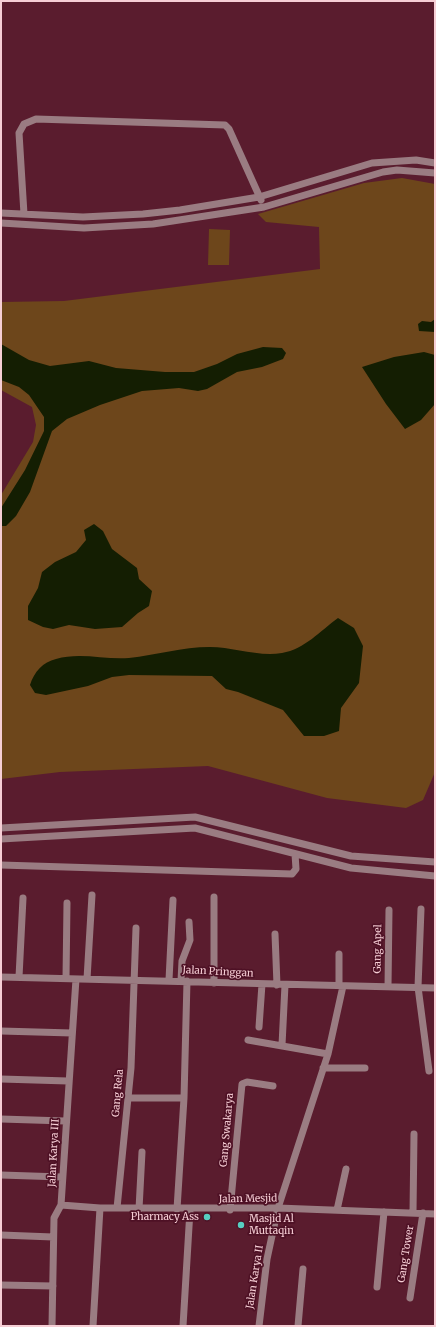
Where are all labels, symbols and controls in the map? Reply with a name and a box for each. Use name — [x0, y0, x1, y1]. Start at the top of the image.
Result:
street label: Gang Apel — [372, 924, 384, 974]
street label: Jalan Pringgan — [182, 964, 254, 980]
street label: Gang Rela — [110, 1069, 126, 1117]
street label: Gang Swakarya — [218, 1092, 236, 1168]
street label: Jalan Karya III — [46, 1119, 62, 1187]
street label: Jalan Mesjid — [219, 1192, 277, 1206]
place label: Pharmacy Ass — [131, 1211, 199, 1223]
marker: Pharmacy Ass — [202, 1212, 212, 1222]
place label: Masjid Al Muttaqin — [249, 1213, 294, 1236]
marker: Masjid Al Muttaqin — [236, 1220, 246, 1230]
street label: Gang Tower — [396, 1224, 416, 1284]
street label: Jalan Karya II — [244, 1244, 266, 1310]

